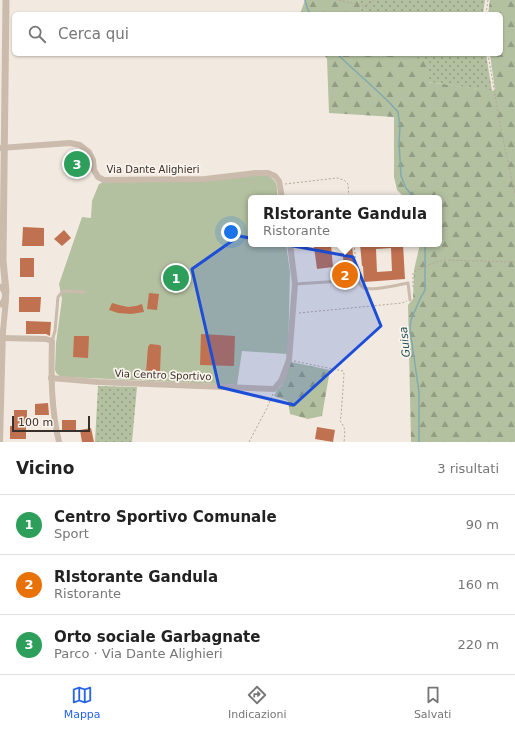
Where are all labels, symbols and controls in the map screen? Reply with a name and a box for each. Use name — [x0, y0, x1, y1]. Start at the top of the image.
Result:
search box — [12, 12, 503, 56]
icon: search — [26, 23, 48, 45]
text: Cerca qui — [58, 25, 129, 43]
pin: 3 — [64, 149, 90, 179]
street label: Via Dante Alighieri — [106, 164, 200, 175]
popup — [248, 195, 442, 247]
text: RIstorante Gandula — [263, 205, 427, 223]
your location — [221, 222, 241, 242]
text: Ristorante — [263, 223, 330, 238]
pin: 2 — [332, 260, 358, 290]
pin: 1 — [163, 263, 189, 293]
water label: Guisa — [397, 326, 413, 358]
street label: Via Centro Sportivo — [114, 368, 212, 382]
scale bar — [12, 414, 90, 433]
text: 100 m — [18, 416, 53, 429]
text: Vicino — [16, 458, 74, 478]
text: 3 risultati — [437, 461, 499, 476]
text: Centro Sportivo Comunale — [54, 508, 277, 526]
text: 1 — [24, 517, 34, 532]
text: 90 m — [466, 517, 499, 532]
text: Sport — [54, 526, 89, 541]
text: RIstorante Gandula — [54, 568, 218, 586]
text: 2 — [24, 577, 34, 592]
text: 160 m — [457, 577, 499, 592]
text: Ristorante — [54, 586, 121, 601]
text: Orto sociale Garbagnate — [54, 628, 260, 646]
text: 3 — [24, 637, 34, 652]
text: 220 m — [457, 637, 499, 652]
text: Parco · Via Dante Alighieri — [54, 646, 223, 661]
tab: Mappa — [64, 684, 101, 721]
tab: Indicazioni — [228, 684, 287, 721]
tab: Salvati — [414, 684, 451, 721]

